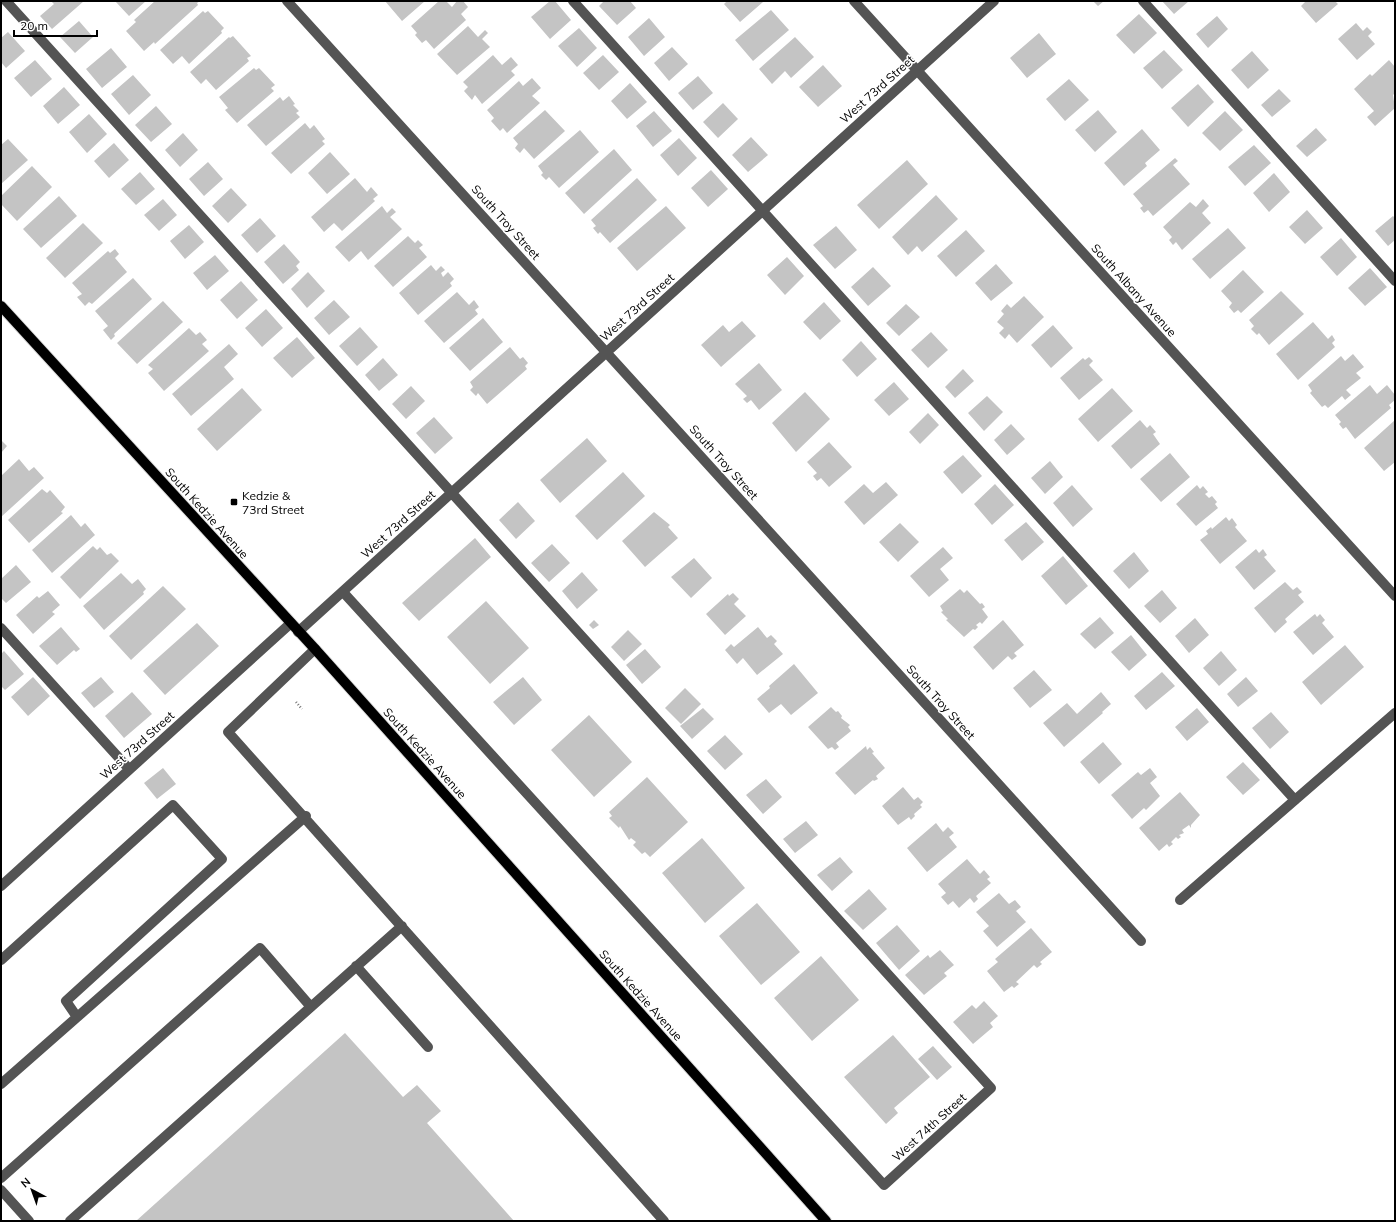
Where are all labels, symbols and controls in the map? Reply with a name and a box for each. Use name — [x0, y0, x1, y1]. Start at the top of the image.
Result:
scale bar — [14, 12, 97, 38]
text: 20 m — [20, 18, 48, 33]
street label: West 73rd Street — [837, 52, 917, 126]
street label: South Troy Street — [468, 181, 544, 263]
street label: South Albany Avenue — [1088, 240, 1180, 340]
street label: West 73rd Street — [597, 270, 677, 344]
street label: South Troy Street — [686, 421, 762, 503]
street label: South Kedzie Avenue — [162, 464, 252, 562]
street label: West 73rd Street — [358, 487, 438, 561]
place label: Kedzie & 73rd Street — [242, 488, 304, 517]
marker: Kedzie & 73rd Street — [229, 497, 239, 507]
street label: South Troy Street — [903, 661, 979, 743]
street label: South Kedzie Avenue — [380, 704, 470, 802]
street label: West 73rd Street — [97, 708, 177, 782]
street label: South Kedzie Avenue — [596, 946, 686, 1044]
street label: West 74th Street — [889, 1090, 969, 1164]
north arrow — [12, 1170, 52, 1210]
text: N — [18, 1174, 33, 1190]

